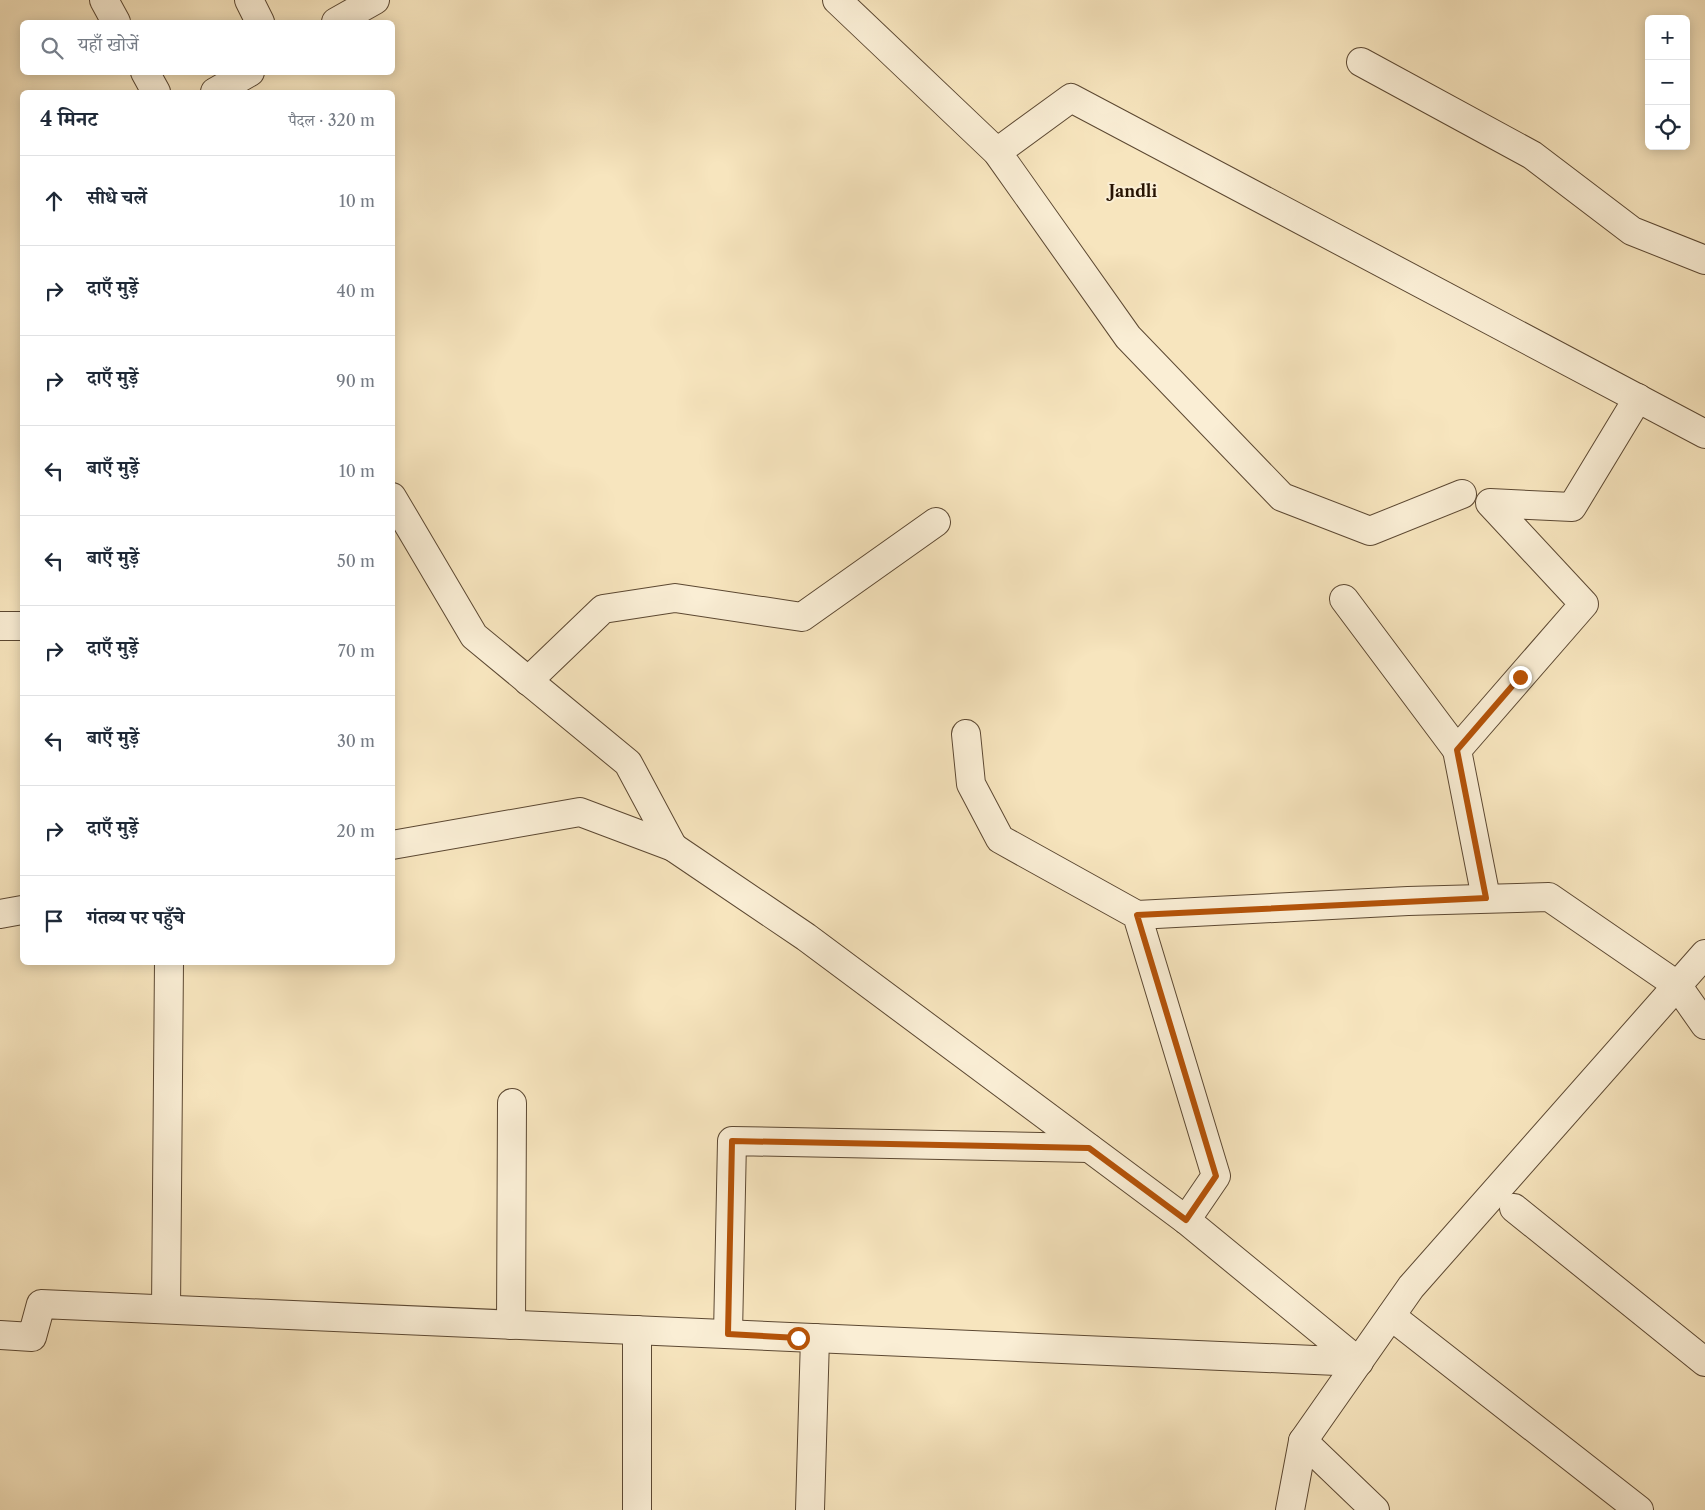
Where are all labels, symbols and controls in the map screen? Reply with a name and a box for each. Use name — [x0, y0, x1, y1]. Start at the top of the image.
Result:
map controls — [1645, 15, 1690, 150]
button: + — [1645, 15, 1690, 60]
search box — [20, 20, 395, 75]
text: यहाँ खोजें — [78, 33, 139, 56]
icon: search — [38, 34, 66, 62]
button: − — [1645, 60, 1690, 105]
button: locate — [1645, 105, 1690, 150]
text: 4 मिनट — [40, 106, 98, 131]
text: पैदल · 320 m — [289, 110, 375, 130]
district label: Jandli — [1106, 181, 1157, 201]
text: सीधे चलें — [87, 186, 147, 209]
icon: ahead — [40, 187, 68, 215]
text: 10 m — [339, 191, 375, 211]
text: दाएँ मुड़ें — [87, 276, 138, 299]
icon: right — [40, 277, 68, 305]
text: 40 m — [336, 281, 375, 301]
text: दाएँ मुड़ें — [87, 366, 138, 389]
icon: right — [40, 367, 68, 395]
text: 90 m — [336, 371, 375, 391]
text: बाएँ मुड़ें — [87, 456, 139, 479]
icon: left — [40, 457, 68, 485]
text: 10 m — [339, 461, 375, 481]
text: बाएँ मुड़ें — [87, 546, 139, 569]
icon: left — [40, 547, 68, 575]
text: 50 m — [337, 551, 375, 571]
text: दाएँ मुड़ें — [87, 636, 138, 659]
icon: right — [40, 637, 68, 665]
text: 70 m — [338, 641, 375, 661]
route end — [1509, 666, 1532, 689]
text: बाएँ मुड़ें — [87, 726, 139, 749]
icon: left — [40, 727, 68, 755]
text: 30 m — [337, 731, 375, 751]
text: दाएँ मुड़ें — [87, 816, 138, 839]
icon: right — [40, 817, 68, 845]
text: 20 m — [336, 821, 375, 841]
text: गंतव्य पर पहुँचे — [87, 906, 184, 929]
icon: arrive — [40, 907, 68, 935]
route start — [787, 1327, 810, 1350]

